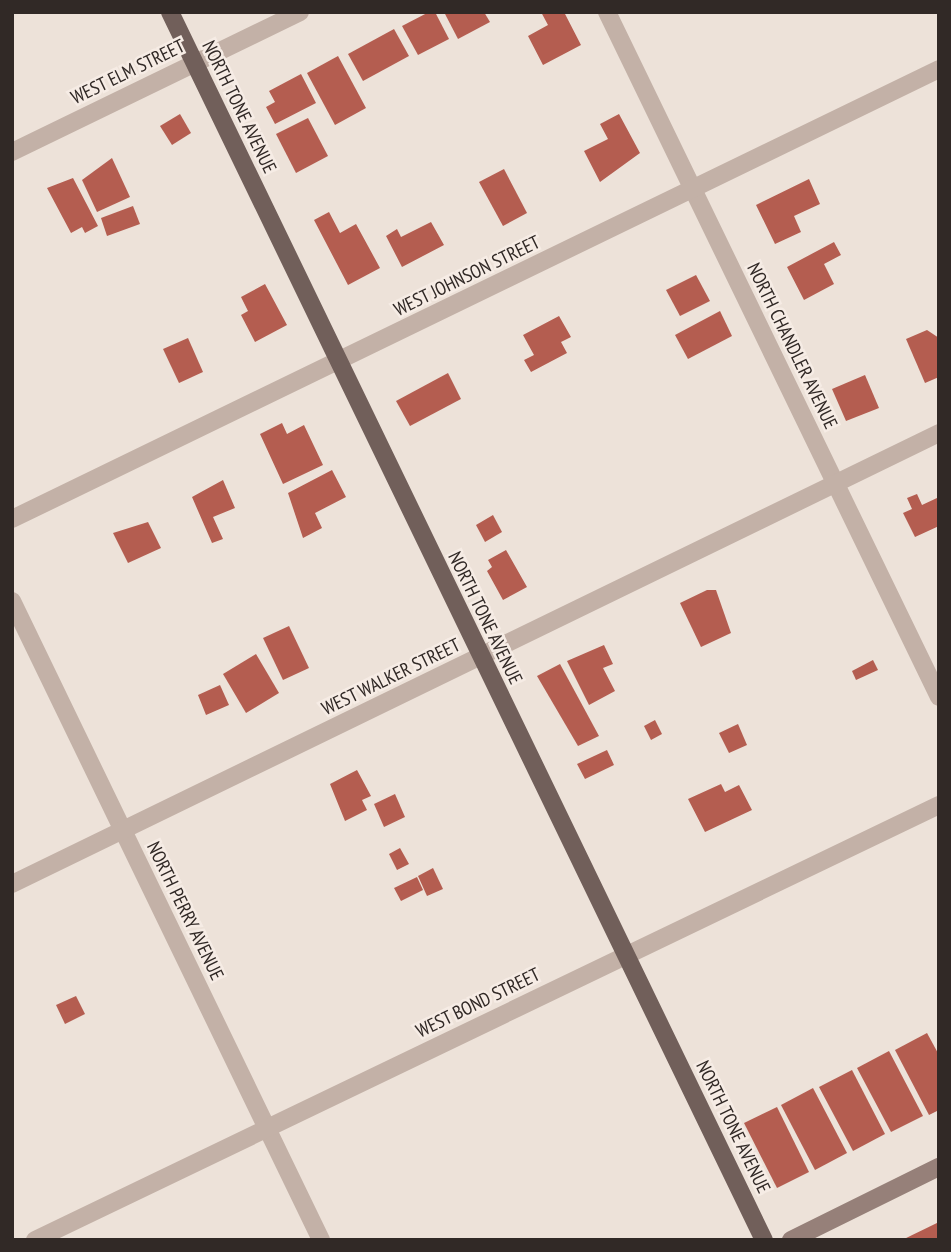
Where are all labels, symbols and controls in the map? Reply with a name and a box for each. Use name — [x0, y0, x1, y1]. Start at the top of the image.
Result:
street label: WEST ELM STREET — [67, 35, 189, 109]
street label: NORTH TONE AVENUE — [197, 37, 281, 177]
street label: WEST JOHNSON STREET — [390, 231, 544, 321]
street label: NORTH CHANDLER AVENUE — [742, 259, 842, 433]
street label: NORTH TONE AVENUE — [443, 548, 527, 688]
street label: WEST WALKER STREET — [318, 633, 464, 721]
street label: NORTH PERRY AVENUE — [141, 838, 229, 984]
street label: WEST BOND STREET — [412, 963, 544, 1043]
street label: NORTH TONE AVENUE — [691, 1057, 775, 1197]

